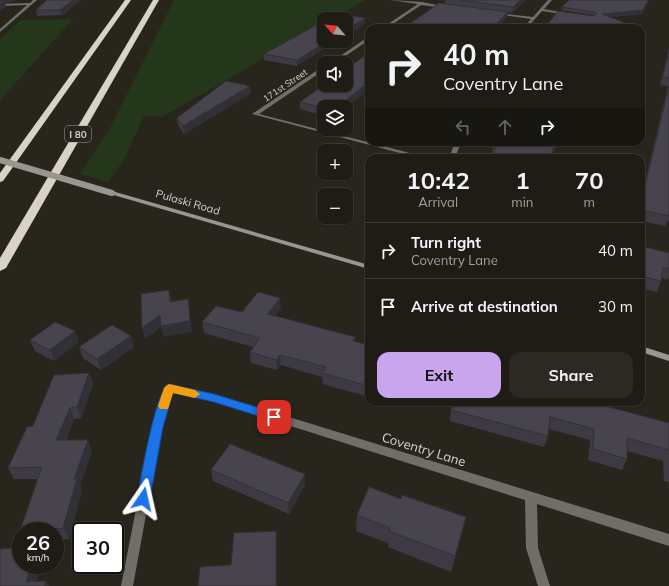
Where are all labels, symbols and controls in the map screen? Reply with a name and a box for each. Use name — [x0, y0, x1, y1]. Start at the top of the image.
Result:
north arrow — [317, 12, 353, 48]
map controls — [317, 12, 353, 224]
text: 40 m — [443, 37, 509, 72]
icon: right — [377, 40, 429, 92]
button: sound — [317, 56, 353, 92]
street label: 171st Street — [261, 66, 309, 104]
text: Coventry Lane — [443, 72, 563, 95]
button: layers — [317, 100, 353, 136]
icon: left — [452, 116, 474, 138]
icon: ahead — [494, 116, 516, 138]
icon: right — [536, 116, 558, 138]
road number: I 80 — [65, 126, 91, 142]
button: + — [317, 144, 353, 180]
text: 10:42 — [406, 165, 470, 195]
text: 1 — [515, 165, 530, 195]
text: 70 — [575, 165, 604, 195]
street label: Pulaski Road — [154, 186, 222, 218]
button: − — [317, 188, 353, 224]
text: Arrival — [418, 194, 458, 210]
text: min — [511, 194, 533, 210]
text: m — [583, 194, 595, 210]
text: Turn right — [411, 233, 481, 252]
icon: right — [377, 240, 399, 262]
text: 40 m — [598, 241, 633, 260]
text: Coventry Lane — [411, 252, 498, 268]
icon: arrive — [377, 296, 399, 318]
text: Arrive at destination — [411, 297, 558, 316]
text: 30 m — [598, 297, 633, 316]
button: Exit — [377, 352, 501, 398]
button: Share — [509, 352, 633, 398]
pin — [257, 400, 291, 434]
icon: arrive — [263, 406, 285, 428]
street label: Coventry Lane — [380, 429, 468, 469]
position arrow — [122, 478, 164, 520]
speed limit sign: 30 — [72, 522, 124, 574]
text: 26 — [26, 530, 50, 555]
text: km/h — [27, 551, 49, 564]

